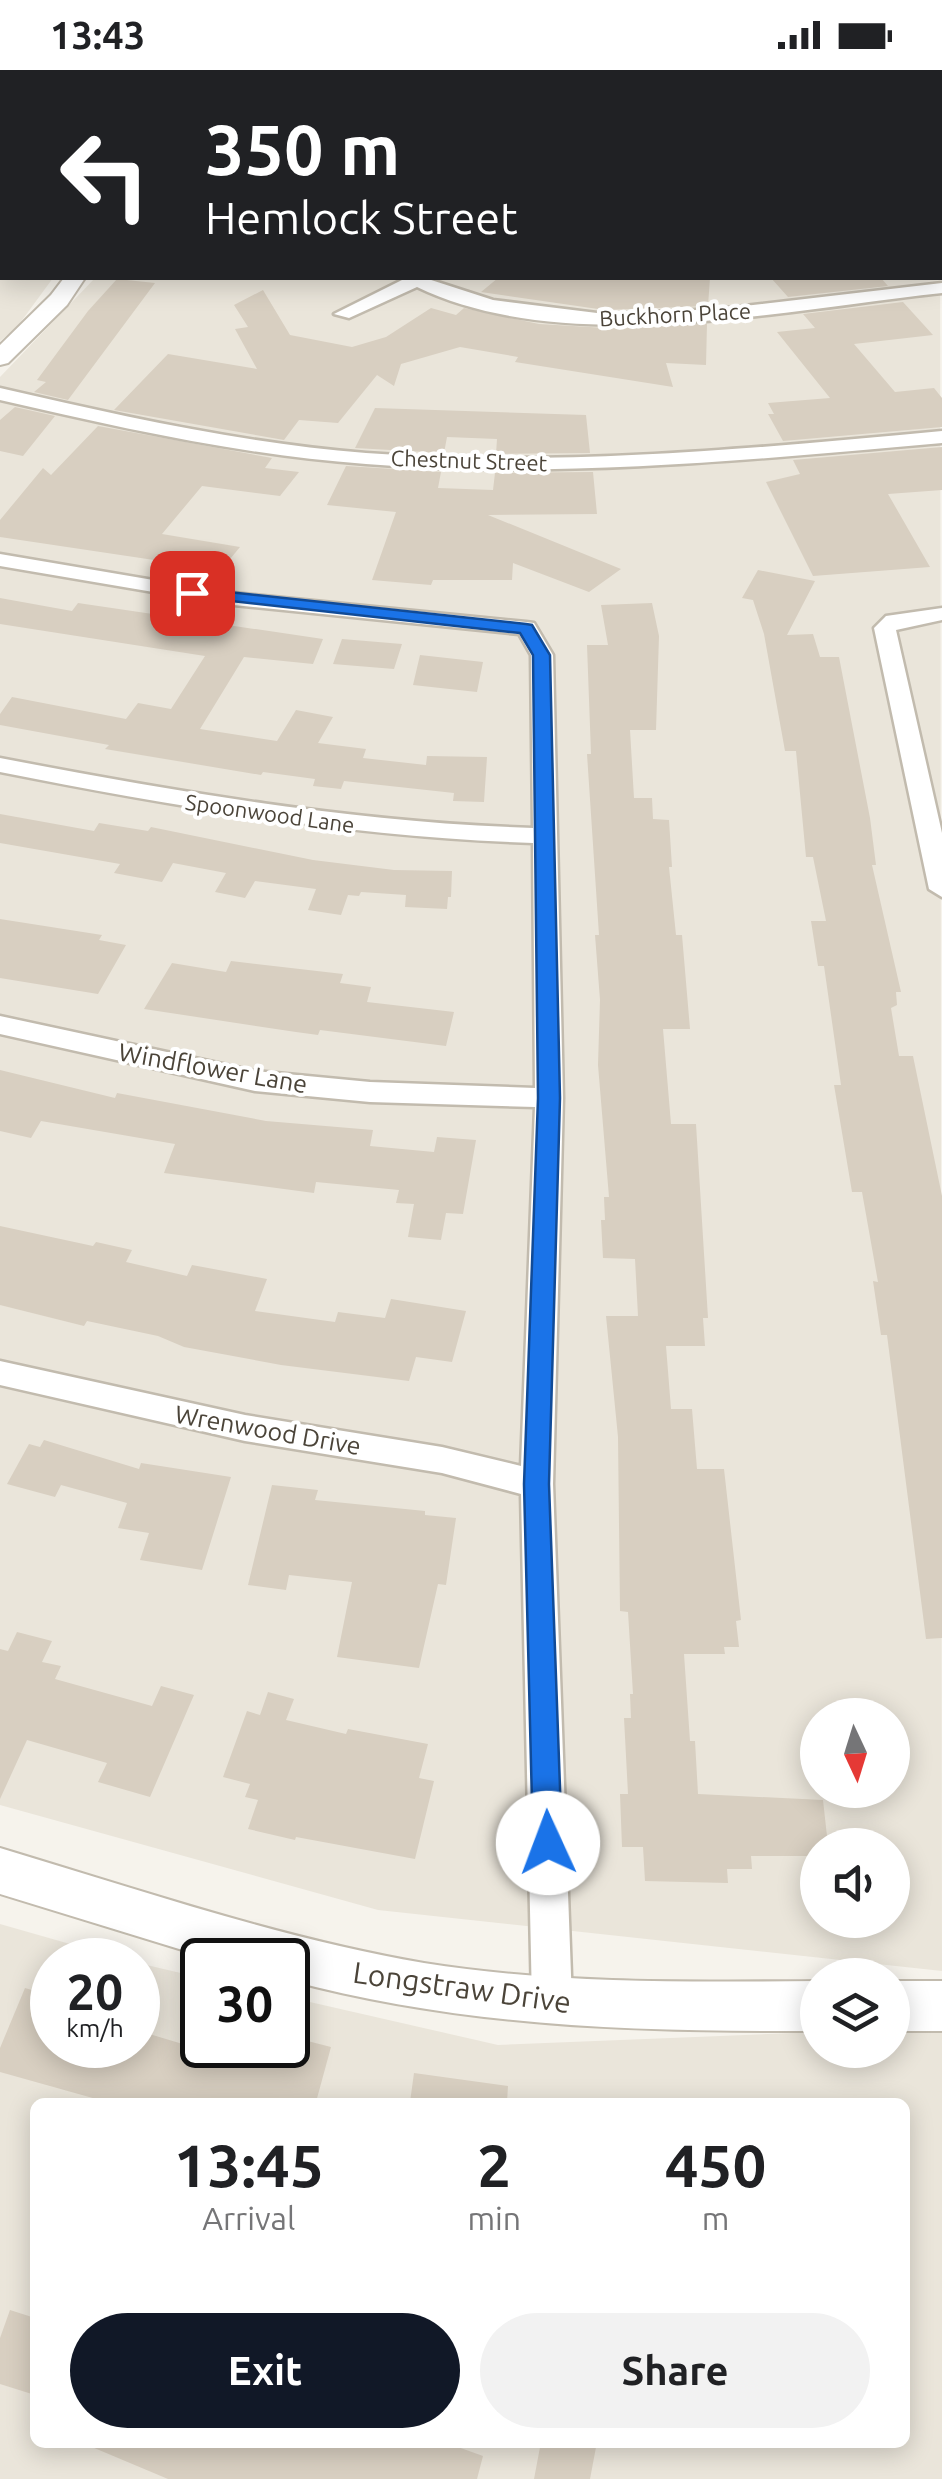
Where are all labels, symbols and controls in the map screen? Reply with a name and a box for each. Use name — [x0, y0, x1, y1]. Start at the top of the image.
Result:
text: 13:43 — [50, 14, 145, 56]
icon: left — [40, 110, 170, 240]
text: 350 m — [205, 110, 400, 188]
text: Hemlock Street — [205, 192, 518, 243]
street label: Buckhorn Place — [599, 298, 751, 330]
street label: Chestnut Street — [390, 445, 548, 475]
pin — [150, 551, 235, 636]
icon: arrive — [165, 566, 220, 621]
street label: Spoonwood Lane — [184, 789, 356, 837]
street label: Windflower Lane — [116, 1038, 310, 1098]
street label: Wrenwood Drive — [173, 1400, 363, 1460]
north arrow — [800, 1698, 910, 1808]
map controls — [800, 1698, 910, 2068]
position arrow — [496, 1791, 600, 1895]
button: sound — [800, 1828, 910, 1938]
speed limit sign: 30 — [180, 1938, 310, 2068]
street label: Longstraw Drive — [351, 1955, 573, 2019]
button: layers — [800, 1958, 910, 2068]
text: 20 — [67, 1963, 123, 2019]
text: km/h — [66, 2014, 124, 2042]
text: 13:45 — [174, 2131, 324, 2198]
text: 2 — [477, 2131, 511, 2198]
text: 450 — [665, 2131, 766, 2198]
text: Arrival — [202, 2200, 295, 2236]
text: min — [467, 2200, 521, 2236]
text: m — [702, 2200, 729, 2236]
button: Exit — [70, 2313, 460, 2428]
button: Share — [480, 2313, 870, 2428]

